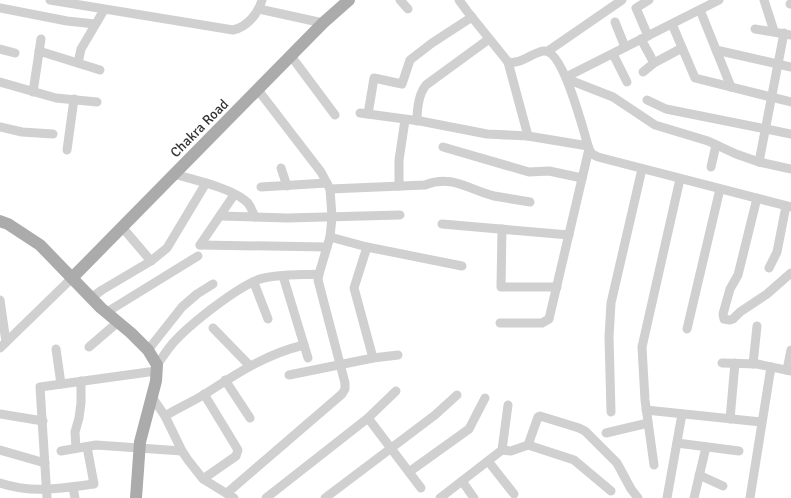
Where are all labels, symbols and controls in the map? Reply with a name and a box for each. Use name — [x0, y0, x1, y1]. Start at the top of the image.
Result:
street label: Chakra Road — [167, 96, 232, 161]

